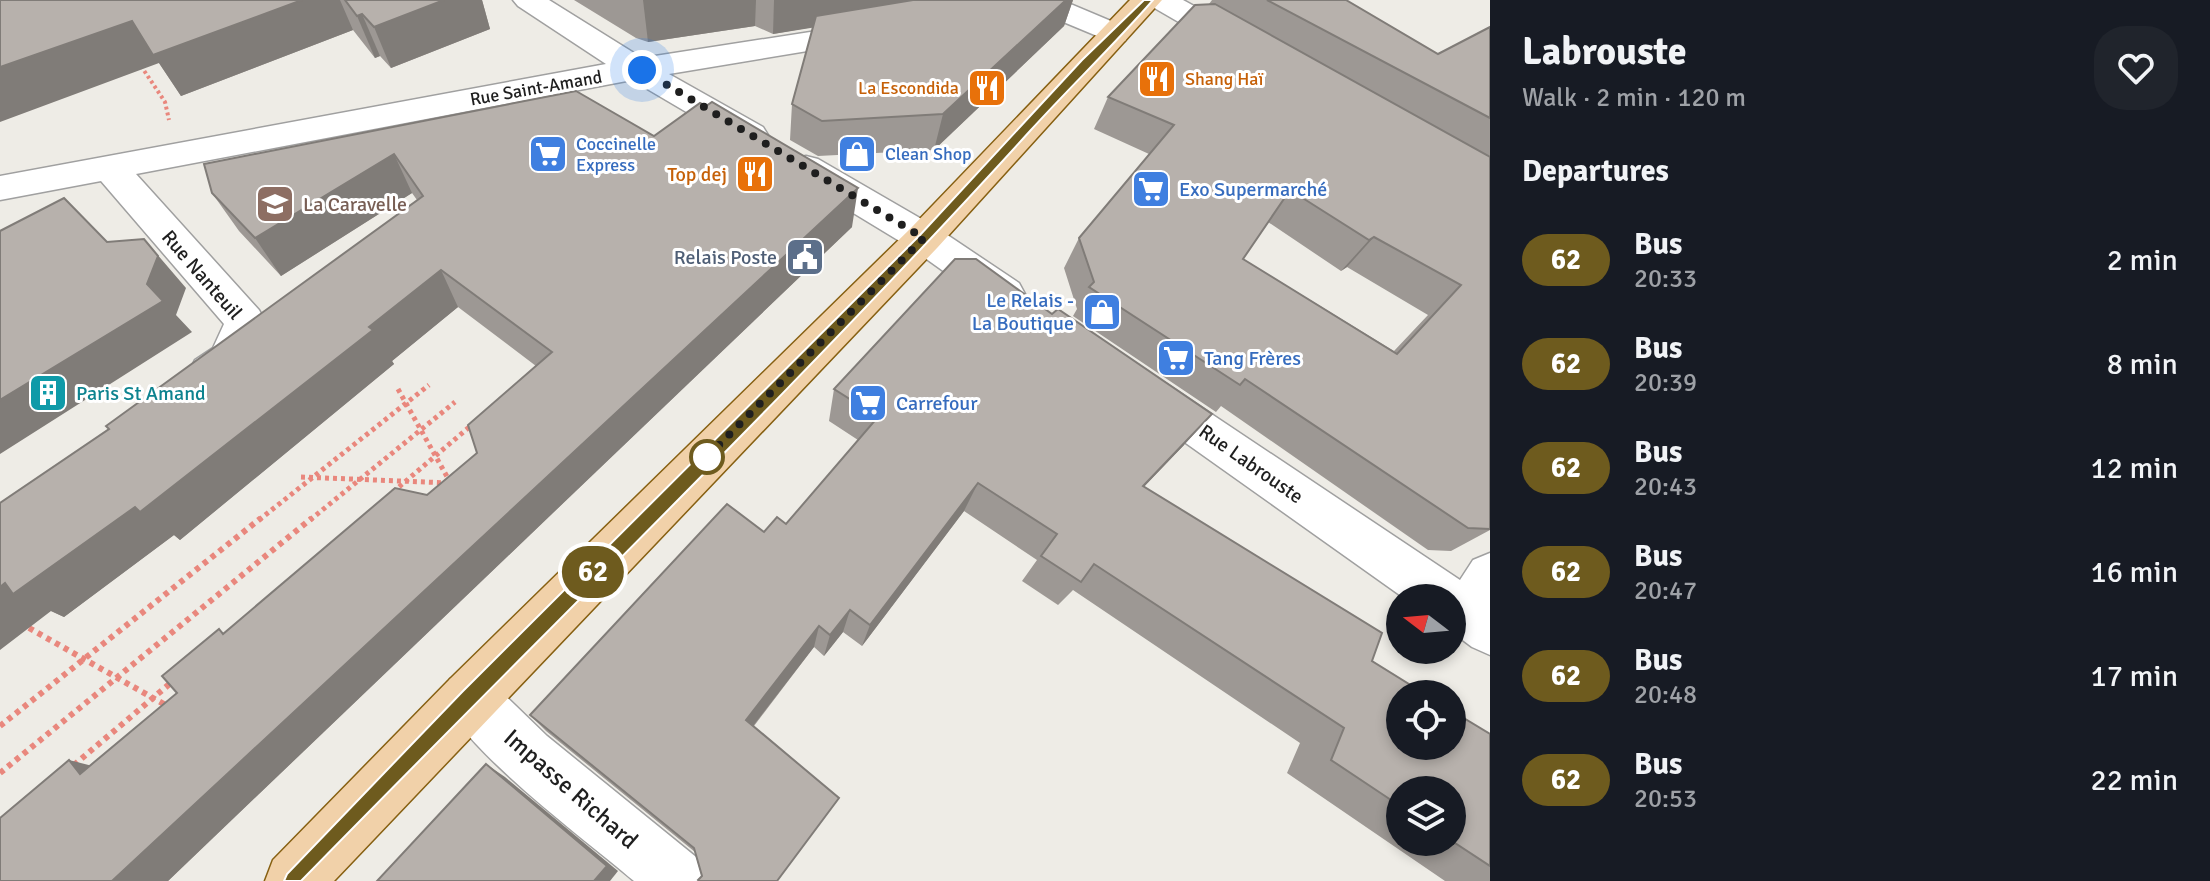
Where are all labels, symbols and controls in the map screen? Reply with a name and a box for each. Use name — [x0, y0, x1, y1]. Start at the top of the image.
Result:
button: heart — [2094, 26, 2178, 110]
text: Labrouste — [1522, 28, 1687, 75]
your location — [622, 50, 662, 90]
restaurant icon: Shang Haï — [1136, 58, 1178, 100]
street label: Rue Saint-Amand — [468, 66, 604, 110]
restaurant icon: La Escondida — [966, 67, 1008, 109]
place label: Shang Haï — [1185, 68, 1264, 90]
place label: La Escondida — [858, 77, 959, 99]
text: Walk · 2 min · 120 m — [1522, 82, 1746, 114]
supermarket icon: Coccinelle Express — [527, 133, 569, 175]
place label: Coccinelle Express — [576, 133, 656, 176]
shop icon: Clean Shop — [836, 133, 878, 175]
place label: Clean Shop — [885, 143, 972, 165]
restaurant icon: Top dej — [734, 153, 776, 195]
text: Departures — [1522, 153, 1669, 190]
place label: Top dej — [667, 162, 727, 187]
supermarket icon: Exo Supermarché — [1130, 168, 1172, 210]
place label: Exo Supermarché — [1179, 177, 1327, 202]
school or university icon: La Caravelle — [254, 183, 296, 225]
place label: La Caravelle — [303, 192, 407, 217]
street label: Rue Nanteuil — [156, 225, 248, 325]
text: Bus — [1634, 226, 1682, 263]
public building icon: Relais Poste — [784, 236, 826, 278]
text: 2 min — [2107, 242, 2178, 279]
text: 62 — [1551, 243, 1581, 277]
place label: Relais Poste — [674, 245, 777, 270]
text: 20:33 — [1634, 263, 1697, 295]
place label: Le Relais - La Boutique — [972, 288, 1074, 336]
shop icon: Le Relais - La Boutique — [1081, 291, 1123, 333]
text: Bus — [1634, 330, 1682, 367]
supermarket icon: Tang Frères — [1155, 337, 1197, 379]
place label: Tang Frères — [1204, 346, 1301, 371]
text: 8 min — [2107, 346, 2178, 383]
text: 62 — [1551, 347, 1581, 381]
text: 20:39 — [1634, 367, 1697, 399]
building icon: Paris St Amand — [27, 372, 69, 414]
place label: Paris St Amand — [76, 381, 206, 406]
supermarket icon: Carrefour — [847, 382, 889, 424]
place label: Carrefour — [896, 391, 978, 416]
street label: Rue Labrouste — [1194, 419, 1308, 509]
text: Bus — [1634, 434, 1682, 471]
unlabelled marker — [690, 440, 724, 474]
text: 12 min — [2091, 450, 2178, 487]
text: 62 — [1551, 451, 1581, 485]
text: 20:43 — [1634, 471, 1697, 503]
text: Bus — [1634, 538, 1682, 575]
line badge: 62 — [557, 546, 629, 598]
text: 16 min — [2091, 554, 2178, 591]
text: 62 — [578, 555, 608, 589]
text: 62 — [1551, 555, 1581, 589]
text: 20:47 — [1634, 575, 1697, 607]
north arrow — [1386, 584, 1466, 664]
map controls — [1386, 584, 1466, 856]
text: Bus — [1634, 642, 1682, 679]
text: 17 min — [2091, 658, 2178, 695]
text: 62 — [1551, 659, 1581, 693]
text: 20:48 — [1634, 679, 1697, 711]
button: locate — [1386, 680, 1466, 760]
street label: Impasse Richard — [498, 723, 644, 855]
text: Bus — [1634, 746, 1682, 783]
text: 22 min — [2091, 762, 2178, 799]
text: 62 — [1551, 763, 1581, 797]
button: layers — [1386, 776, 1466, 856]
text: 20:53 — [1634, 783, 1697, 815]

